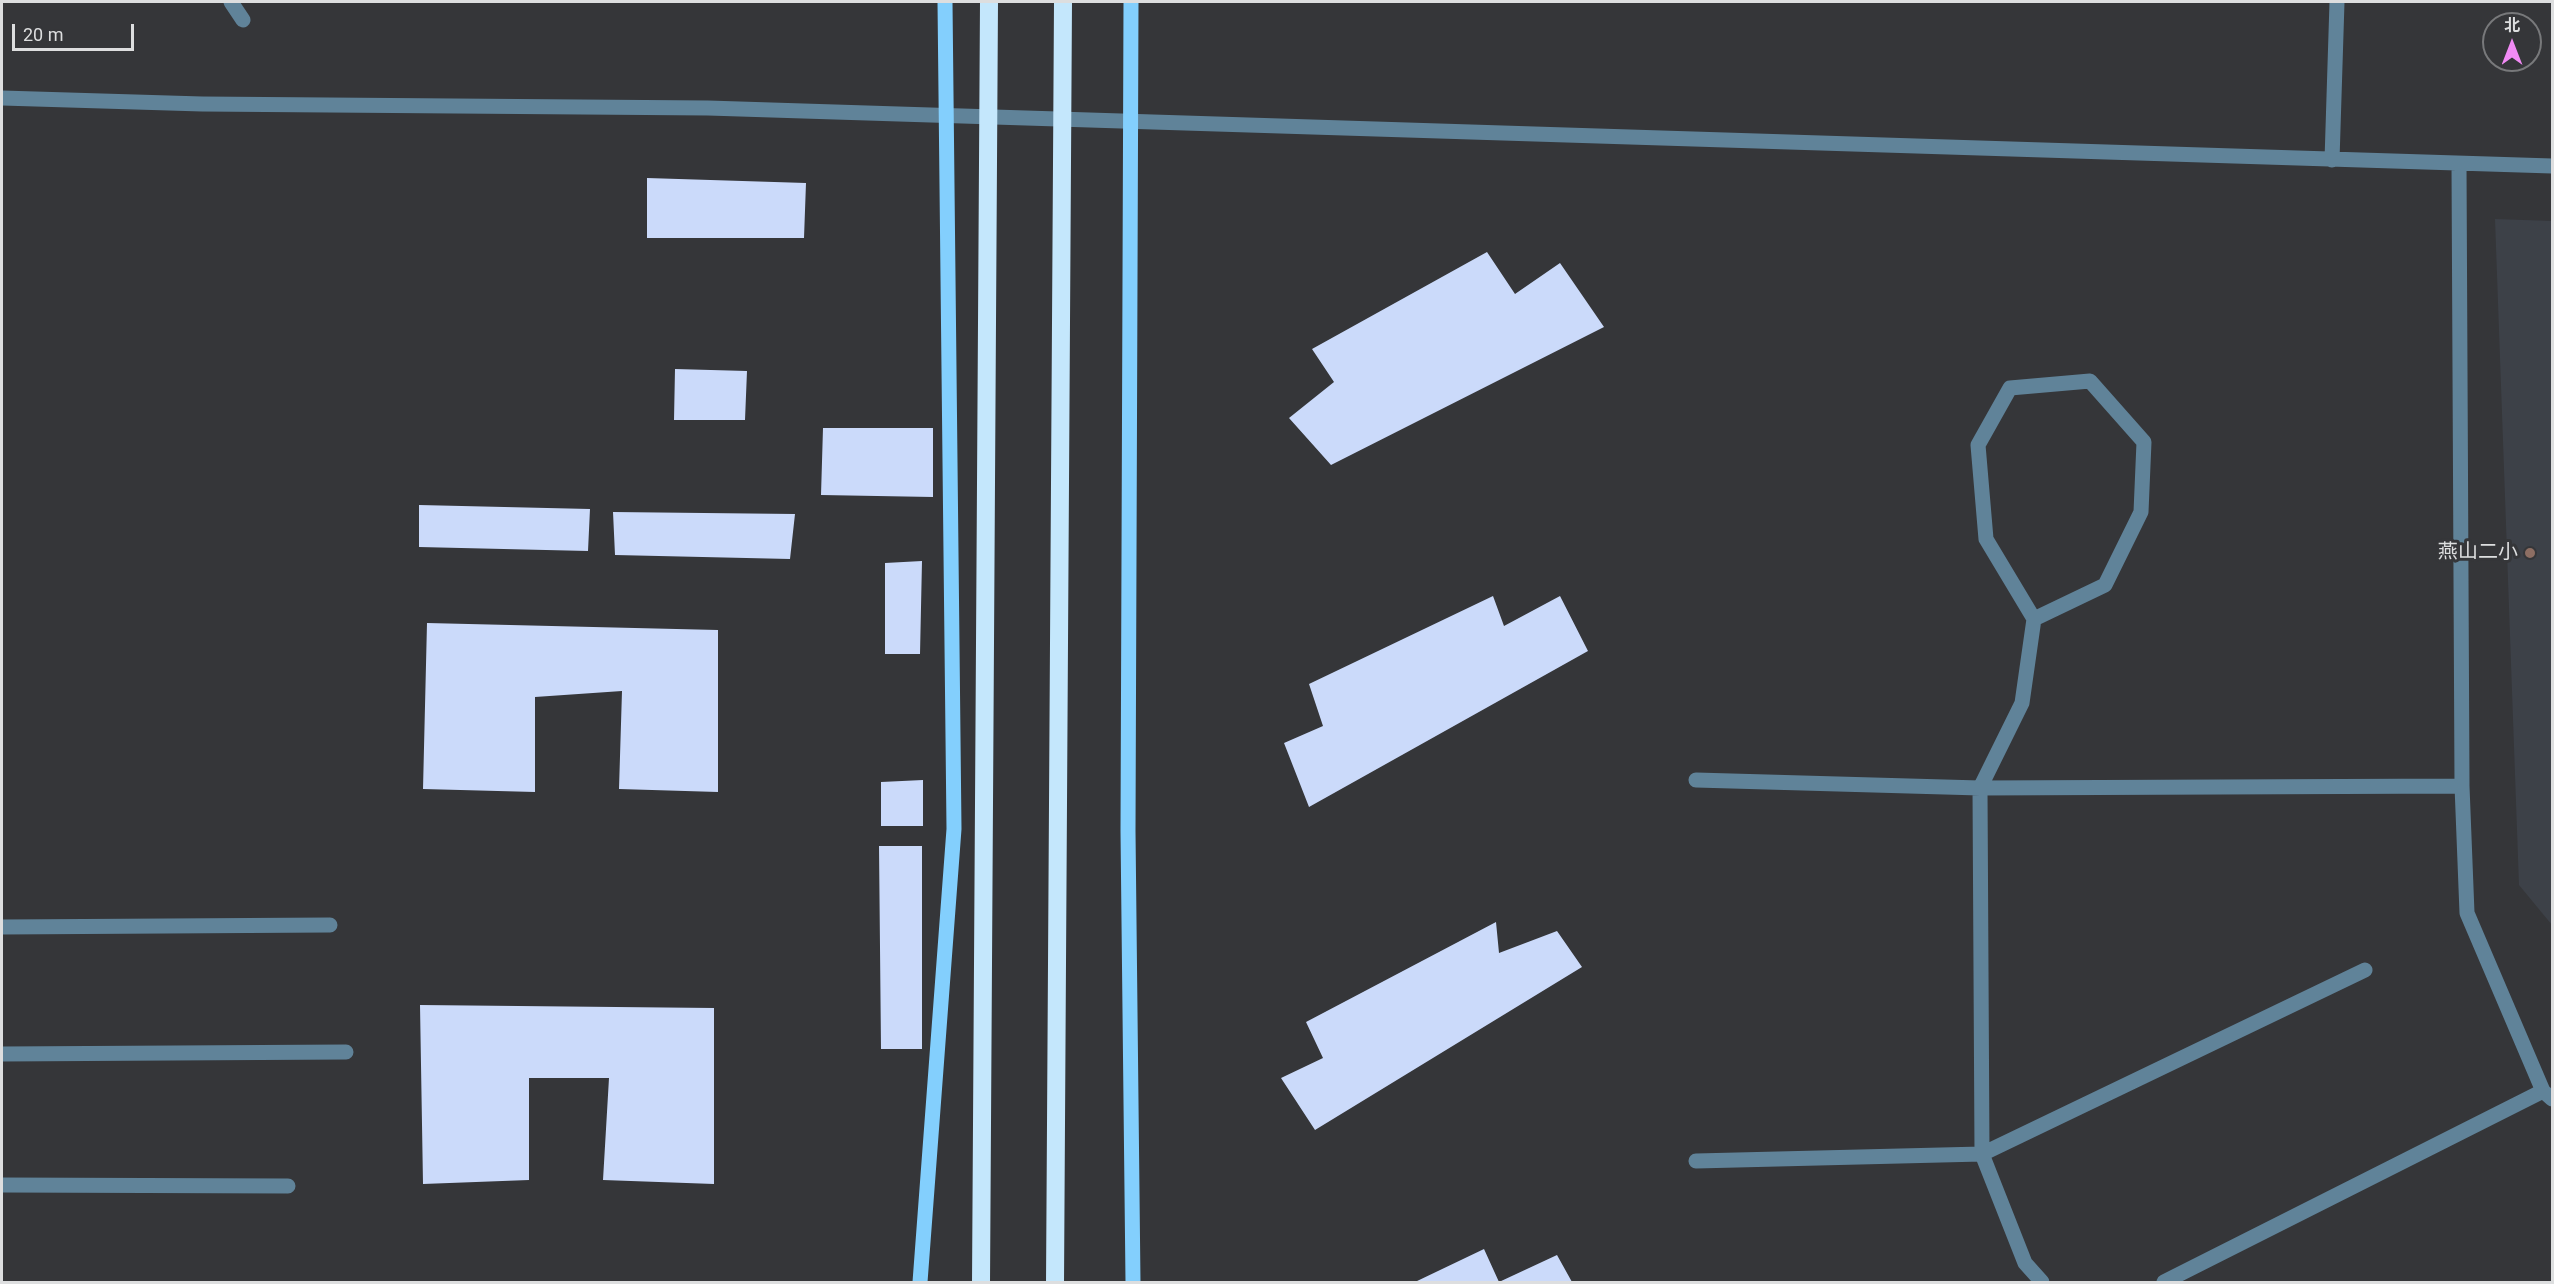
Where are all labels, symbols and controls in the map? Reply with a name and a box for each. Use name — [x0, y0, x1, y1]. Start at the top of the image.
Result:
scale bar — [15, 12, 136, 50]
north arrow — [2482, 12, 2542, 72]
text: 北 — [2504, 16, 2520, 35]
text: 20 m — [23, 24, 63, 45]
place label: 燕山二小 — [2438, 541, 2518, 565]
marker: 燕山二小 — [2523, 546, 2537, 560]

